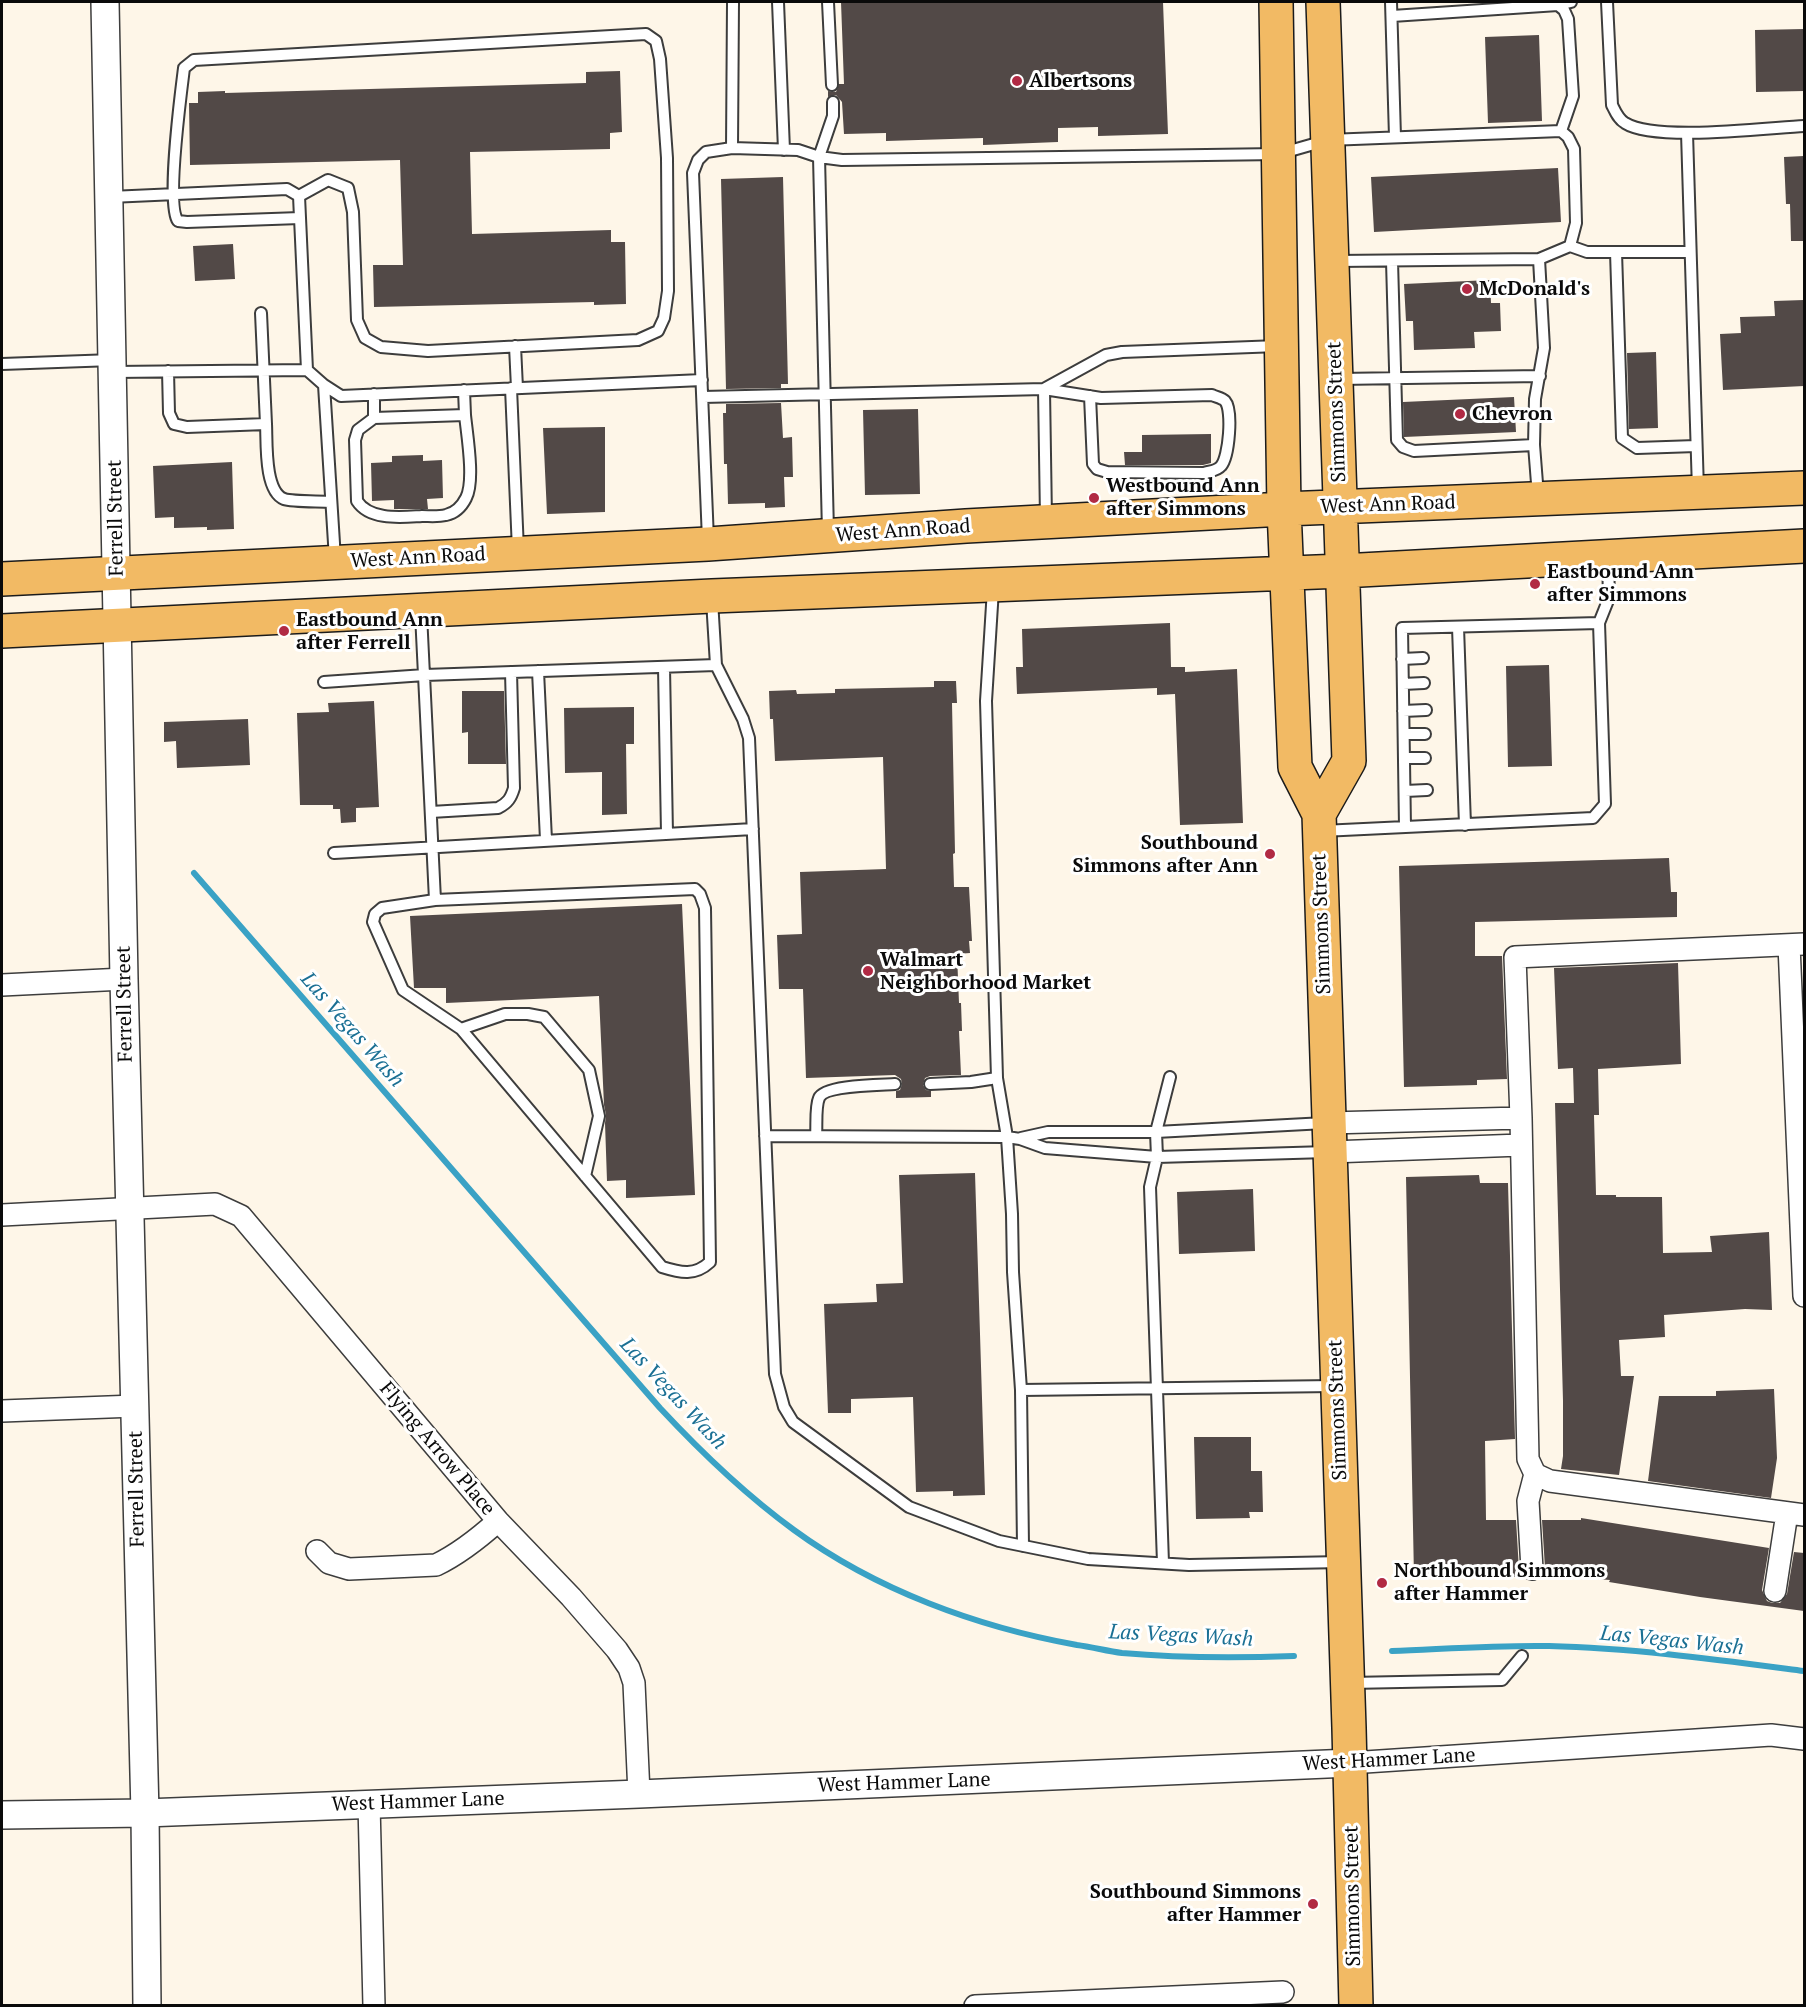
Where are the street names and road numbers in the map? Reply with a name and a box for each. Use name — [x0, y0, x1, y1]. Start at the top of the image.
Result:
street label: Simmons Street — [1323, 341, 1351, 483]
street label: Ferrell Street — [103, 459, 129, 577]
street label: West Ann Road — [1320, 491, 1456, 519]
street label: West Ann Road — [835, 514, 971, 548]
street label: West Ann Road — [350, 542, 486, 574]
street label: Simmons Street — [1308, 853, 1336, 995]
street label: Ferrell Street — [112, 945, 138, 1063]
street label: Simmons Street — [1324, 1339, 1352, 1481]
street label: Flying Arrow Place — [374, 1377, 500, 1521]
street label: Ferrell Street — [124, 1430, 150, 1548]
street label: West Hammer Lane — [1302, 1743, 1476, 1777]
street label: West Hammer Lane — [817, 1768, 991, 1798]
street label: West Hammer Lane — [331, 1787, 505, 1817]
street label: Simmons Street — [1340, 1825, 1366, 1967]

